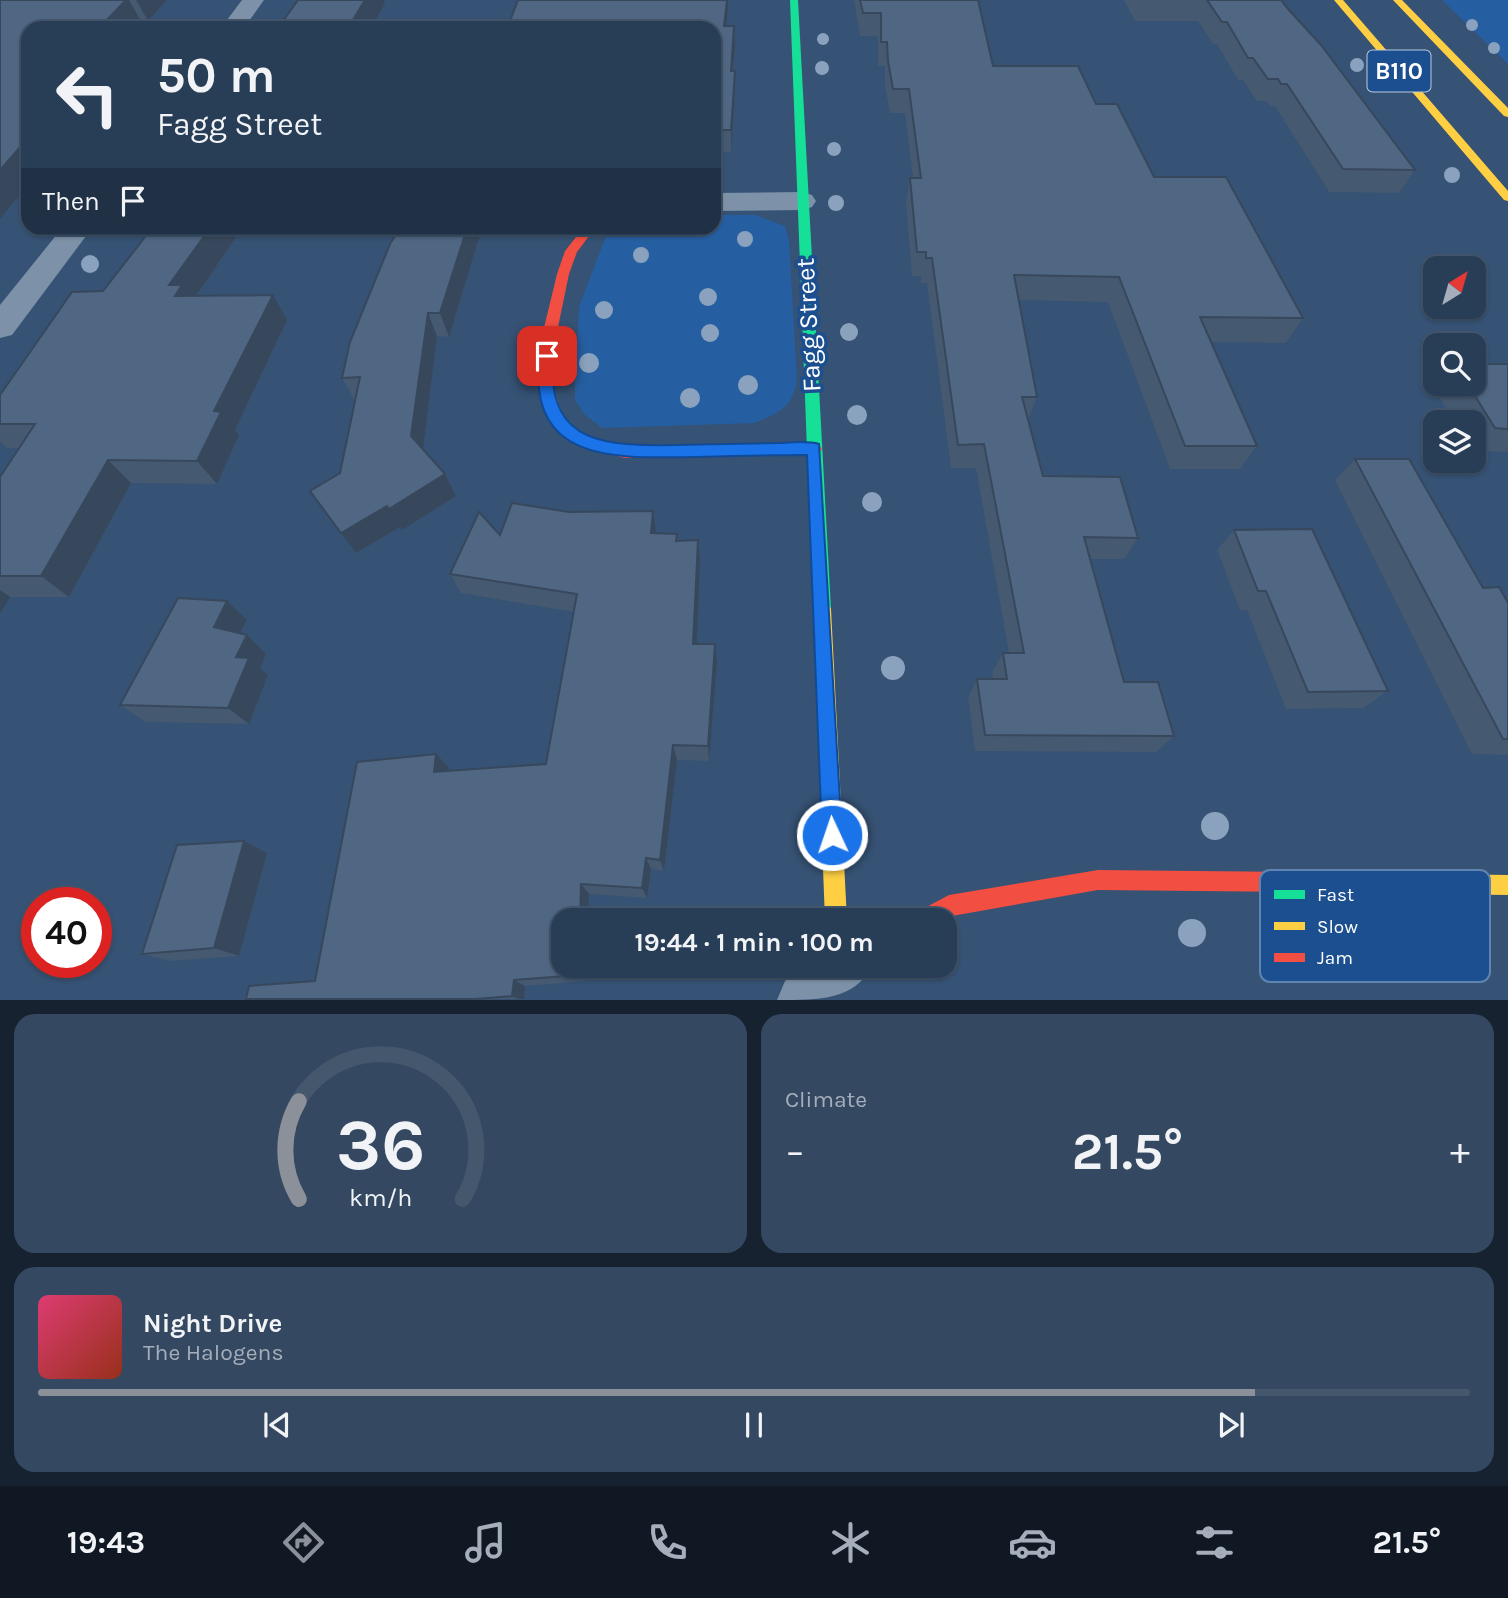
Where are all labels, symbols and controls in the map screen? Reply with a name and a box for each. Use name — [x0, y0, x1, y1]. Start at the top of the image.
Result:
text: 50 m — [157, 47, 275, 104]
icon: left — [42, 49, 133, 140]
road number: B110 — [1368, 50, 1430, 92]
text: Fagg Street — [157, 106, 322, 143]
icon: arrive — [114, 182, 152, 220]
text: Then — [42, 186, 100, 217]
north arrow — [1423, 256, 1486, 318]
map controls — [1423, 256, 1486, 473]
street label: Fagg Street — [789, 257, 827, 393]
pin — [517, 326, 577, 386]
button: search — [1423, 333, 1486, 396]
icon: arrive — [528, 337, 566, 375]
button: layers — [1423, 410, 1486, 473]
position arrow — [795, 798, 869, 872]
legend — [1260, 870, 1490, 982]
text: Fast — [1317, 884, 1354, 906]
speed limit sign: 40 — [21, 887, 112, 978]
text: Slow — [1317, 916, 1358, 938]
text: 19:44 · 1 min · 100 m — [634, 927, 874, 958]
text: Jam — [1317, 947, 1353, 969]
text: Climate — [785, 1086, 867, 1113]
text: 36 — [336, 1103, 425, 1188]
text: 21.5° — [1072, 1121, 1183, 1182]
text: − — [785, 1129, 805, 1174]
text: + — [1450, 1129, 1470, 1174]
text: km/h — [349, 1183, 412, 1212]
text: Night Drive — [143, 1308, 282, 1339]
text: The Halogens — [143, 1339, 283, 1366]
icon: previous — [258, 1406, 296, 1444]
icon: pause — [735, 1406, 773, 1444]
icon: next — [1212, 1406, 1250, 1444]
icon: directions — [279, 1518, 328, 1567]
icon: music — [461, 1518, 510, 1567]
icon: phone — [643, 1518, 692, 1567]
icon: climate — [826, 1518, 875, 1567]
icon: car — [1008, 1518, 1057, 1567]
icon: filters — [1190, 1518, 1239, 1567]
text: 19:43 — [67, 1524, 145, 1561]
text: 21.5° — [1373, 1524, 1441, 1561]

